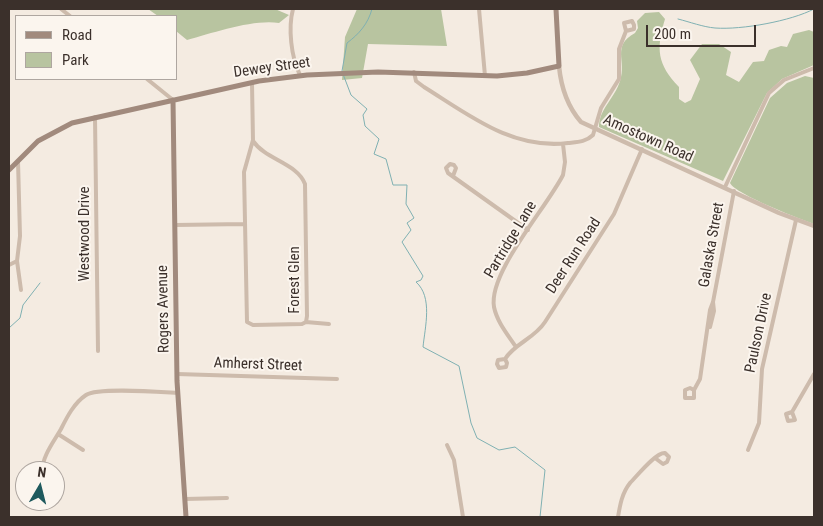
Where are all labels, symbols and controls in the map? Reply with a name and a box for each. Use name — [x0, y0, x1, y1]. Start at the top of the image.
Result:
legend — [15, 15, 178, 80]
scale bar — [648, 15, 758, 47]
text: 200 m — [654, 25, 691, 43]
text: Road — [62, 26, 92, 44]
text: Park — [62, 51, 89, 69]
street label: Dewey Street — [233, 54, 311, 82]
street label: Amostown Road — [600, 111, 696, 167]
street label: Westwood Drive — [76, 186, 94, 282]
street label: Partridge Lane — [481, 198, 541, 282]
street label: Galaska Street — [696, 201, 728, 289]
street label: Deer Run Road — [543, 215, 605, 297]
street label: Forest Glen — [286, 246, 304, 314]
street label: Rogers Avenue — [154, 265, 174, 353]
street label: Paulson Drive — [742, 291, 776, 375]
street label: Amherst Street — [213, 354, 303, 376]
north arrow — [15, 461, 65, 511]
text: N — [37, 464, 47, 481]

